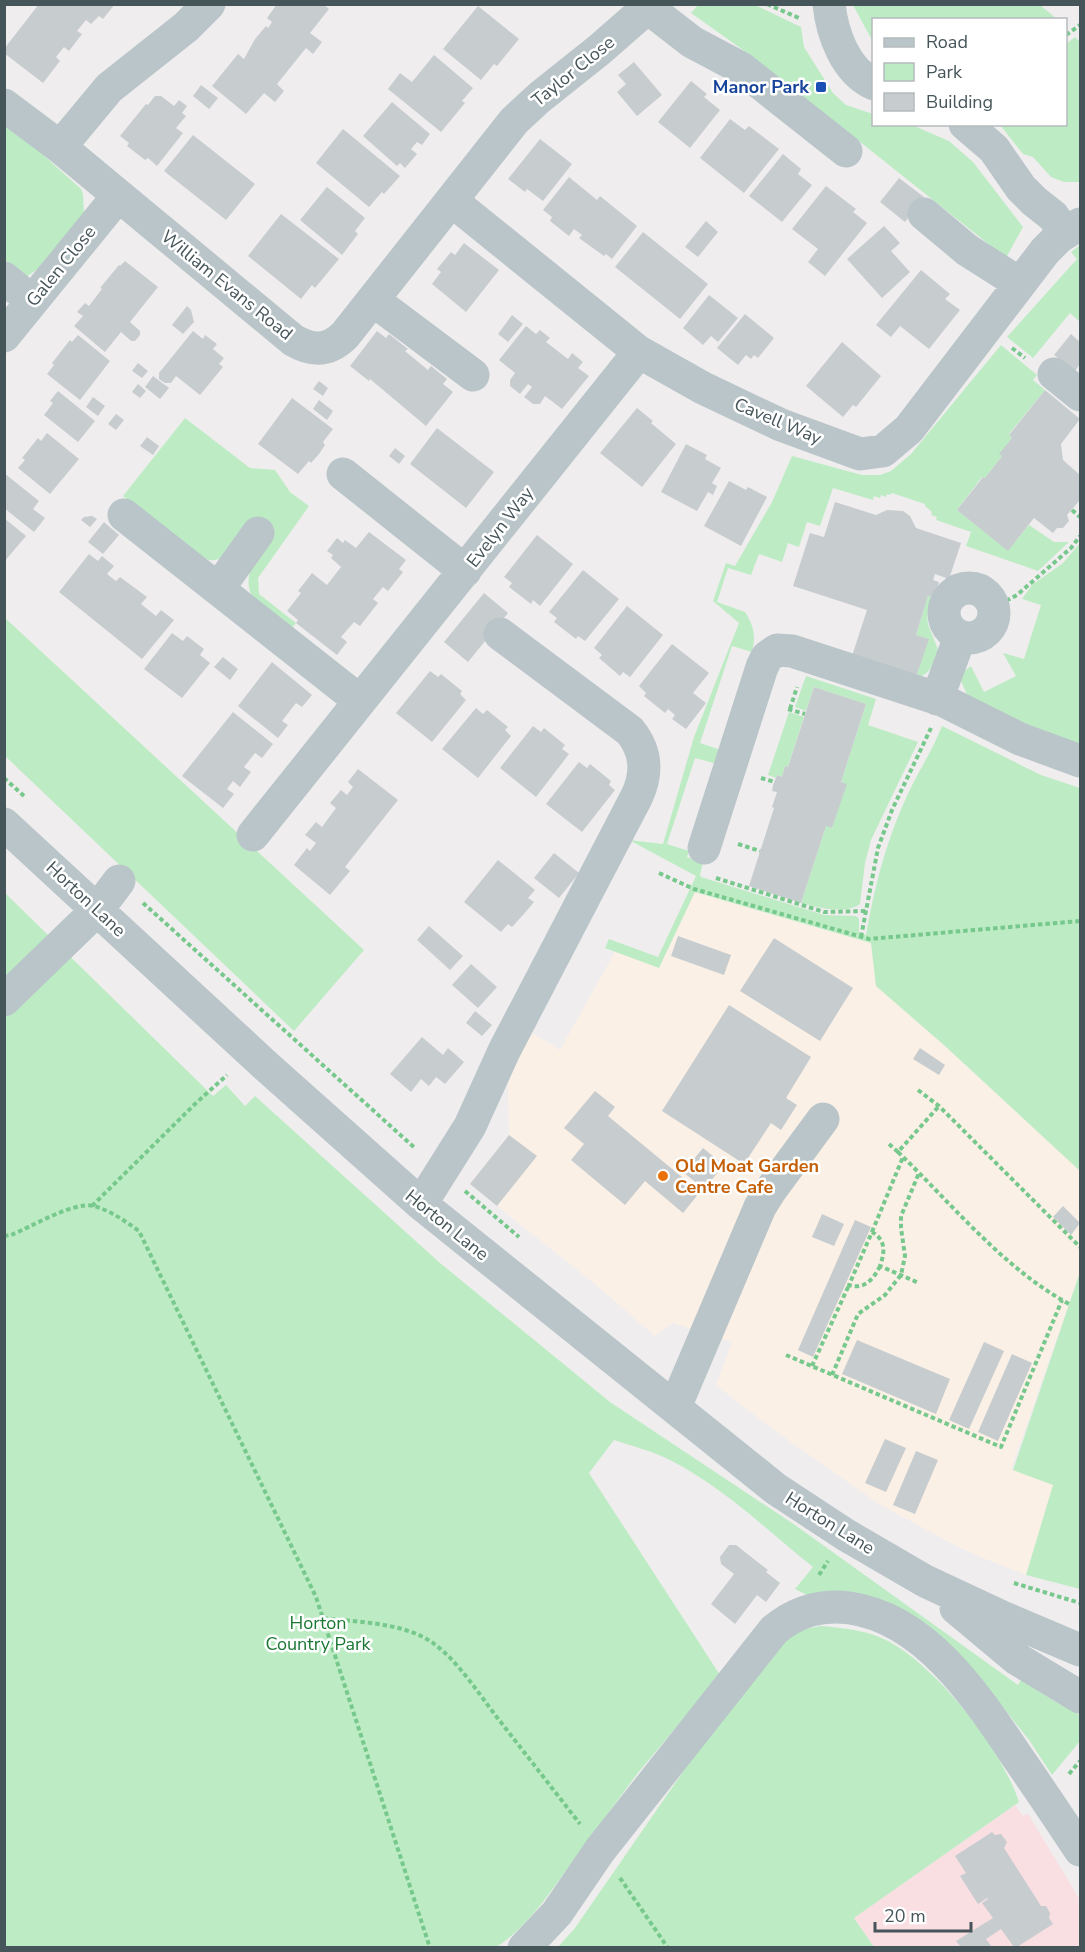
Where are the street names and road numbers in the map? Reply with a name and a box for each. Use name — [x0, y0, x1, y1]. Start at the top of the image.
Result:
street label: Taylor Close — [527, 30, 619, 112]
street label: Galen Close — [21, 220, 101, 312]
street label: William Evans Road — [156, 224, 298, 346]
street label: Cavell Way — [731, 392, 826, 450]
street label: Evelyn Way — [461, 481, 539, 572]
street label: Horton Lane — [41, 856, 131, 942]
street label: Horton Lane — [400, 1184, 494, 1266]
street label: Horton Lane — [781, 1486, 879, 1560]

